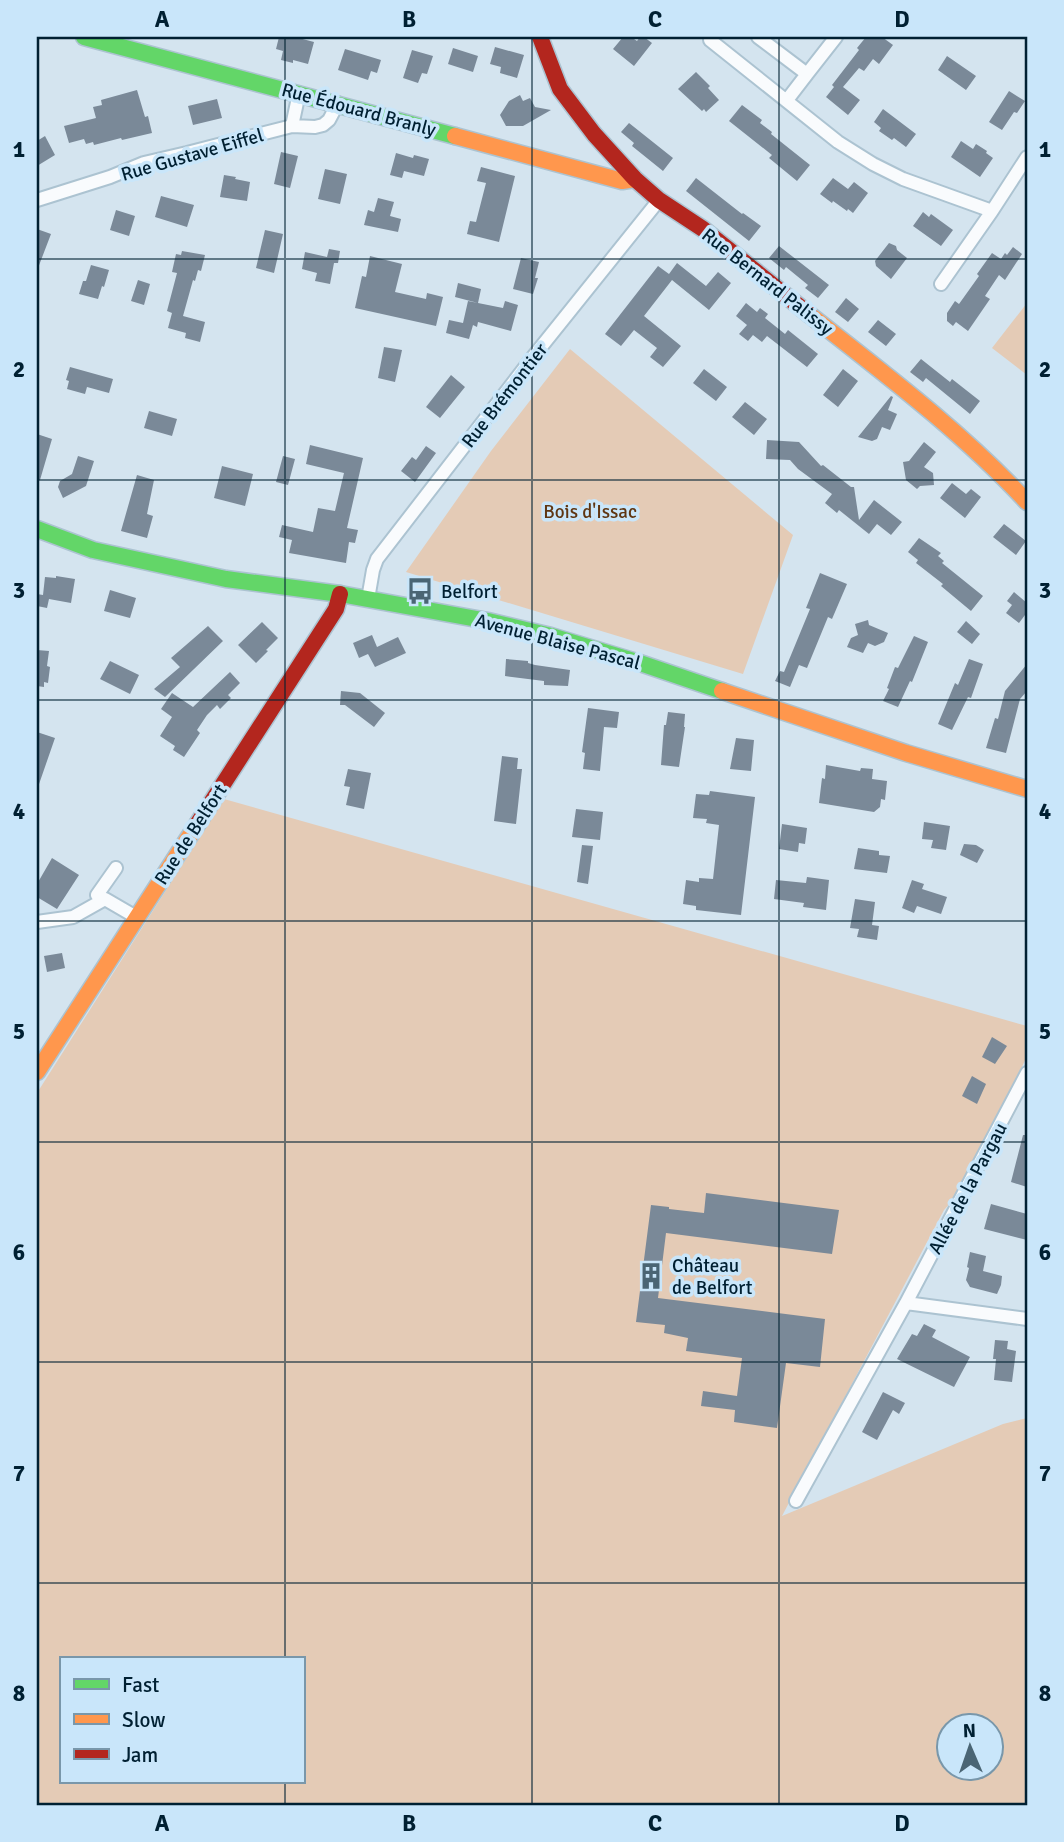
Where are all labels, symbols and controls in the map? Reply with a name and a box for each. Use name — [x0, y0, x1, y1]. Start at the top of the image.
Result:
text: A — [155, 5, 170, 34]
text: B — [402, 5, 416, 34]
text: C — [648, 5, 662, 34]
text: D — [894, 5, 910, 34]
street label: Rue Édouard Branly — [279, 78, 439, 142]
street label: Rue Gustave Eiffel — [118, 123, 266, 187]
text: 1 — [13, 135, 25, 164]
text: 1 — [1039, 135, 1051, 164]
street label: Rue Bernard Palissy — [697, 223, 838, 341]
street label: Rue Brémontier — [456, 338, 553, 453]
text: 2 — [13, 355, 25, 384]
text: 2 — [1039, 355, 1051, 384]
park label: Bois d'Issac — [543, 500, 637, 524]
text: 3 — [13, 576, 25, 605]
bus stop icon: Belfort — [405, 576, 435, 606]
text: 3 — [1039, 576, 1051, 605]
place label: Belfort — [441, 580, 498, 604]
street label: Avenue Blaise Pascal — [473, 608, 643, 676]
street label: Rue de Belfort — [149, 779, 233, 889]
text: 4 — [13, 797, 25, 826]
text: 4 — [1039, 797, 1051, 826]
text: 5 — [13, 1017, 25, 1046]
text: 5 — [1039, 1017, 1051, 1046]
street label: Allée de la Pargau — [923, 1119, 1013, 1258]
text: 6 — [13, 1238, 25, 1267]
text: 6 — [1039, 1238, 1051, 1267]
place label: Château de Belfort — [672, 1254, 753, 1300]
building icon: Château de Belfort — [636, 1261, 666, 1291]
text: 7 — [13, 1459, 25, 1488]
text: 7 — [1039, 1459, 1051, 1488]
legend — [60, 1657, 304, 1783]
text: Fast — [122, 1672, 159, 1698]
text: 8 — [13, 1679, 25, 1708]
text: 8 — [1039, 1679, 1051, 1708]
text: Slow — [122, 1707, 166, 1733]
north arrow — [934, 1713, 1004, 1783]
text: N — [962, 1719, 976, 1743]
text: Jam — [122, 1742, 158, 1768]
text: A — [155, 1809, 170, 1838]
text: B — [402, 1809, 416, 1838]
text: C — [648, 1809, 662, 1838]
text: D — [894, 1809, 910, 1838]

